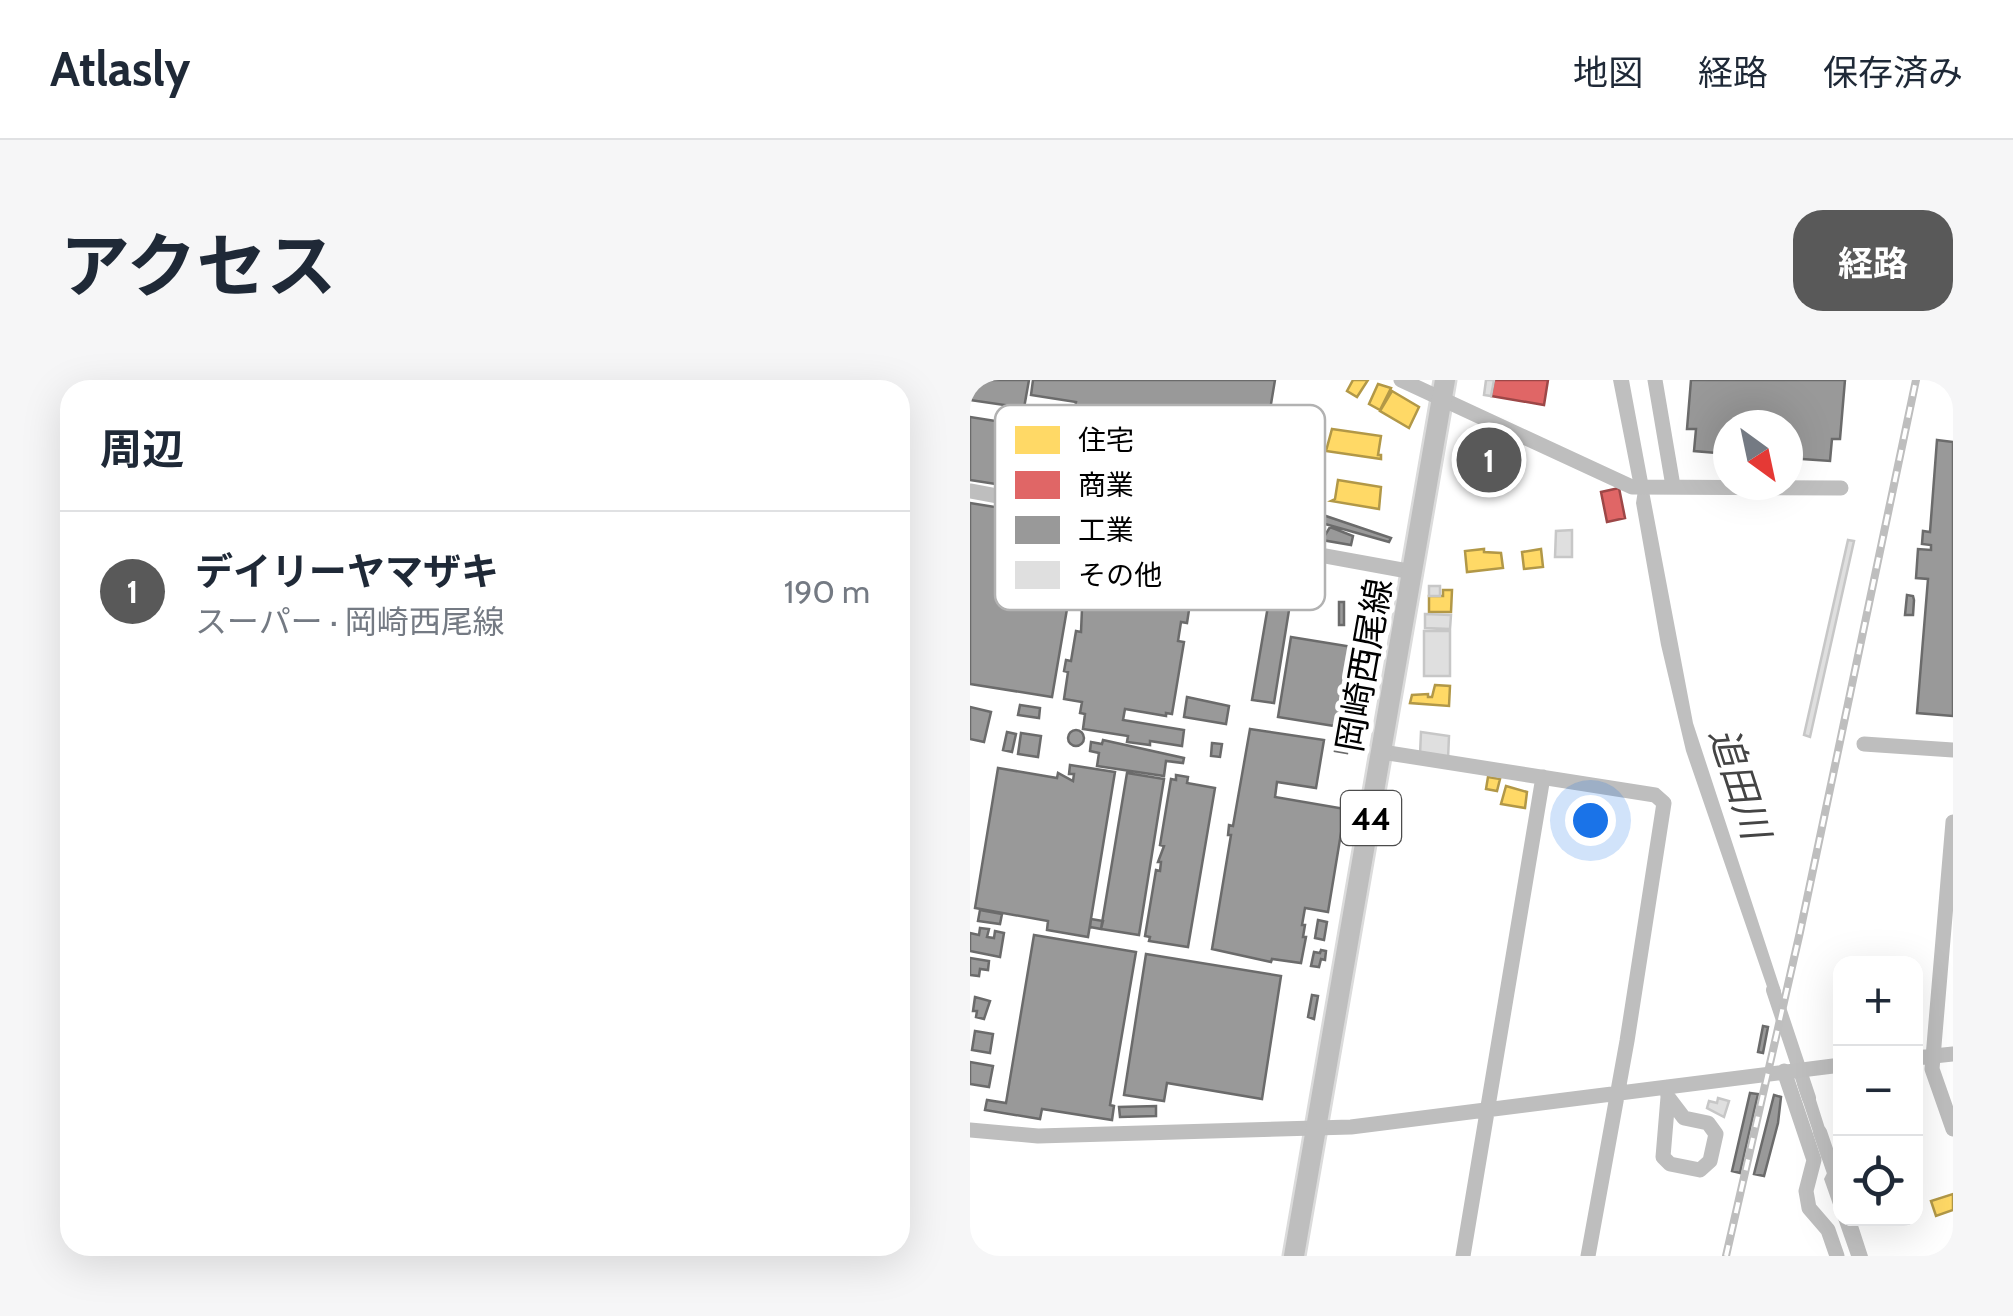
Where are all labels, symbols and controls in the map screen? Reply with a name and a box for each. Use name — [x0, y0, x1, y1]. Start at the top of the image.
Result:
text: Atlasly — [50, 40, 190, 98]
text: 地図 — [1573, 51, 1643, 94]
text: 経路 — [1698, 51, 1768, 94]
text: 保存済み — [1823, 51, 1963, 94]
button: 経路 — [1793, 210, 1953, 311]
text: アクセス — [60, 223, 337, 309]
legend — [995, 405, 1325, 610]
north arrow — [1713, 410, 1803, 500]
pin: 1 — [1456, 422, 1522, 498]
text: 周辺 — [100, 423, 184, 475]
text: 住宅 — [1078, 423, 1134, 457]
text: 商業 — [1078, 468, 1134, 502]
text: 工業 — [1078, 513, 1134, 547]
text: デイリーヤマザキ — [195, 548, 499, 595]
text: その他 — [1078, 558, 1162, 592]
text: 1 — [127, 572, 138, 611]
text: 190 m — [784, 572, 870, 611]
street label: 岡崎西尾線 — [1328, 575, 1400, 755]
text: スーパー · 岡崎西尾線 — [195, 602, 505, 641]
water label: 追田川 — [1700, 722, 1781, 848]
road number: 44 — [1341, 791, 1401, 845]
your location — [1565, 795, 1616, 846]
map controls — [1833, 956, 1923, 1226]
button: + — [1833, 956, 1923, 1046]
button: − — [1833, 1046, 1923, 1136]
button: locate — [1833, 1136, 1923, 1226]

